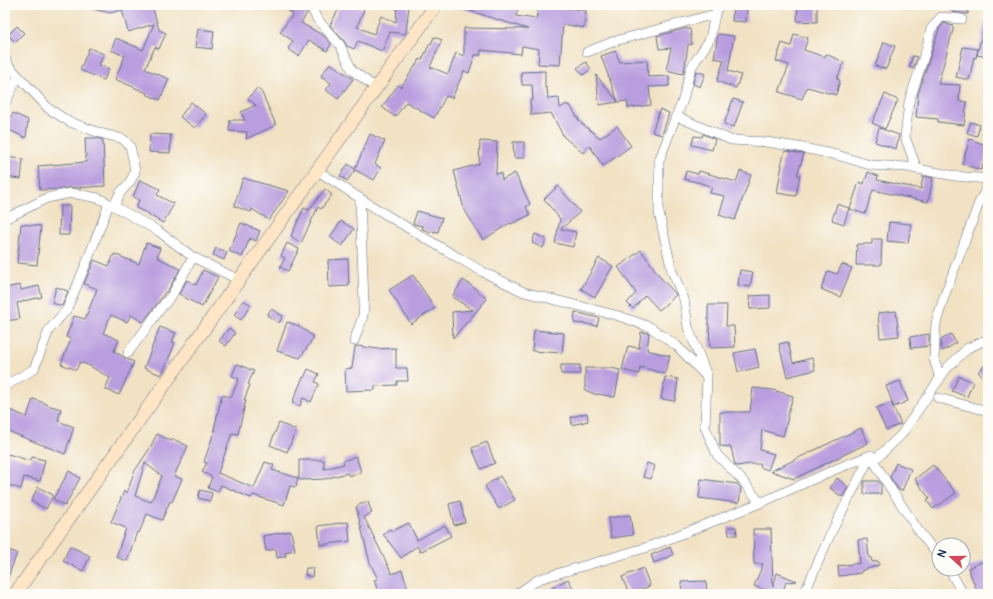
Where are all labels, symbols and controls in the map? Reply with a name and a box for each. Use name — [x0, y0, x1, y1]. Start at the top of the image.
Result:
north arrow — [931, 537, 971, 577]
text: N — [935, 547, 950, 559]

